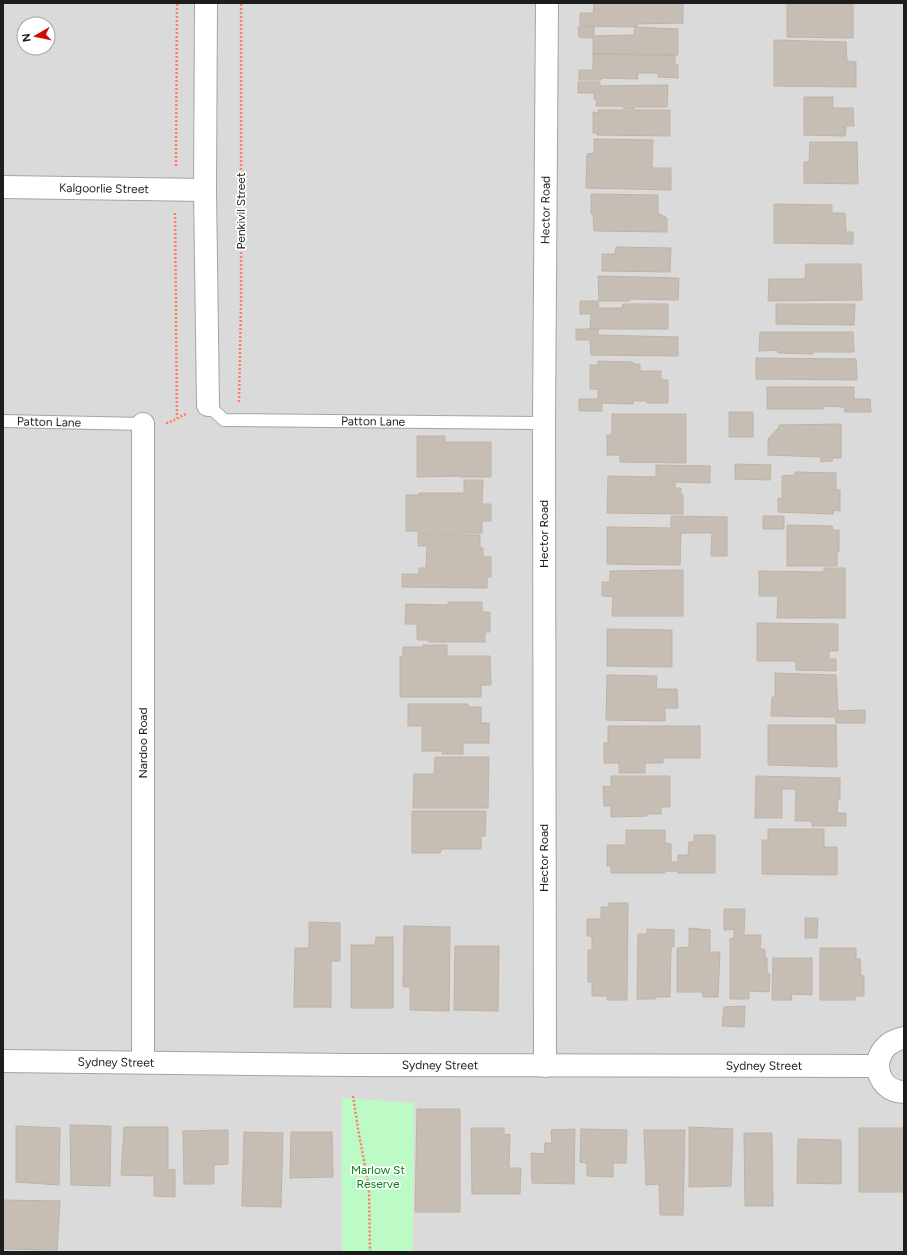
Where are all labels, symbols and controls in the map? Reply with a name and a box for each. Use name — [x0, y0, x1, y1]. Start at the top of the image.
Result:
north arrow — [16, 16, 56, 56]
text: N — [20, 32, 34, 43]
street label: Penkivil Street — [234, 172, 248, 249]
street label: Hector Road — [538, 176, 553, 244]
street label: Kalgoorlie Street — [59, 181, 149, 196]
street label: Patton Lane — [17, 414, 82, 430]
street label: Patton Lane — [341, 414, 406, 429]
street label: Hector Road — [537, 500, 551, 568]
street label: Nardoo Road — [136, 707, 150, 779]
street label: Hector Road — [537, 824, 551, 892]
street label: Sydney Street — [78, 1055, 155, 1070]
street label: Sydney Street — [402, 1058, 479, 1072]
street label: Sydney Street — [726, 1059, 803, 1073]
park label: Marlow St Reserve — [351, 1163, 405, 1191]

